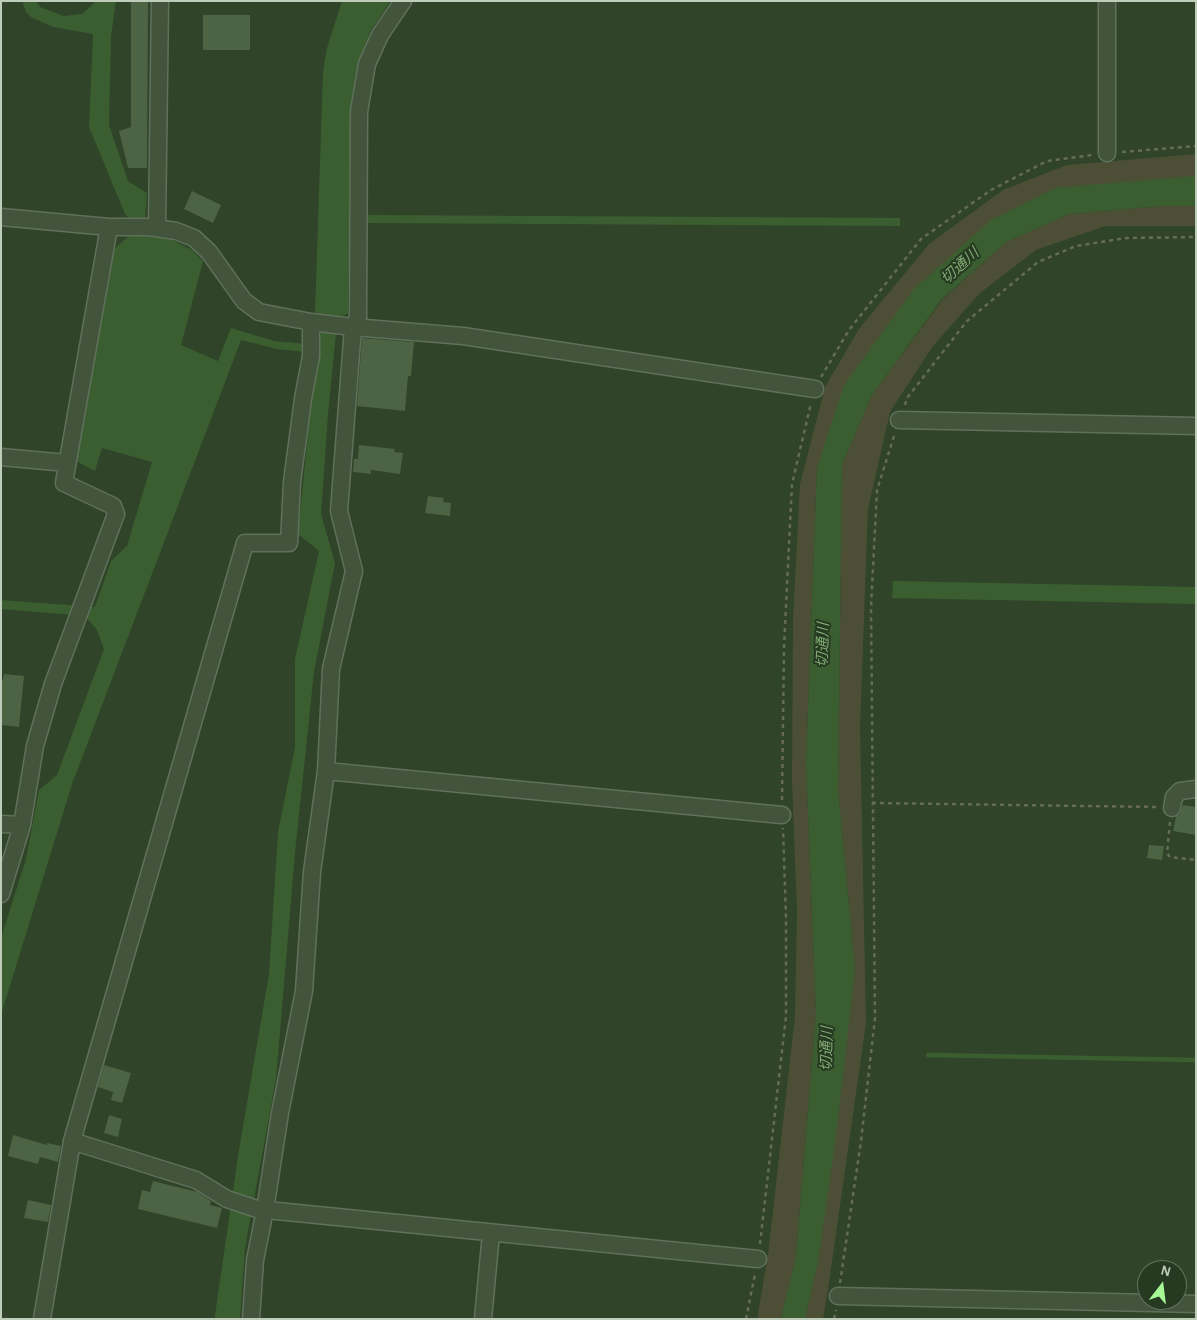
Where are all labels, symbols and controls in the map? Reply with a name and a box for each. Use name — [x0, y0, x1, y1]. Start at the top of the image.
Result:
water label: 切通川 — [937, 244, 983, 288]
water label: 切通川 — [813, 622, 833, 668]
water label: 切通川 — [818, 1026, 836, 1072]
north arrow — [1137, 1260, 1187, 1310]
text: N — [1159, 1263, 1172, 1279]

